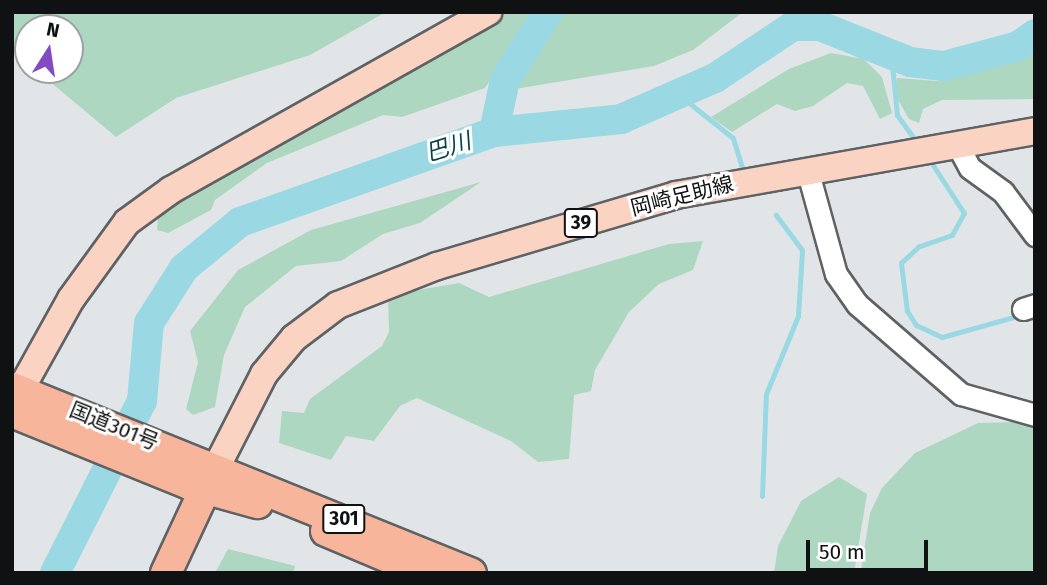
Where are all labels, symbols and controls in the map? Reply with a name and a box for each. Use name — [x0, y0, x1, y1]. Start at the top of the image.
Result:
north arrow — [14, 14, 84, 84]
text: N — [44, 17, 62, 42]
water label: 巴川 — [422, 127, 474, 167]
street label: 岡崎足助線 — [628, 171, 736, 221]
road number: 39 — [564, 208, 598, 238]
street label: 国道301号 — [66, 397, 162, 455]
road number: 301 — [321, 504, 367, 534]
scale bar — [809, 526, 932, 570]
text: 50 m — [819, 539, 865, 565]

